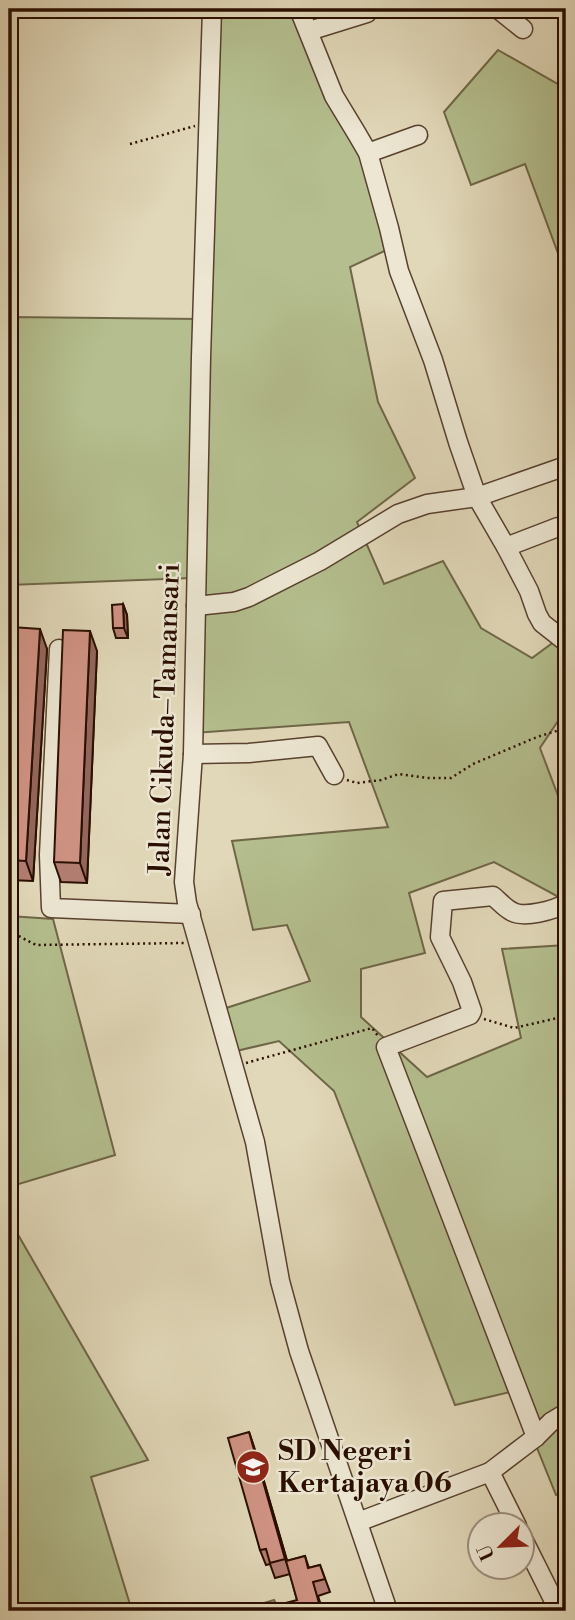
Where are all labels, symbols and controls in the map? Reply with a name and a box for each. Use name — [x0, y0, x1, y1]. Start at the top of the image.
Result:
street label: Jalan Cikuda–Tamansari — [142, 563, 188, 876]
place label: SD Negeri Kertajaya 06 — [278, 1434, 452, 1501]
school or university icon: SD Negeri Kertajaya 06 — [234, 1448, 272, 1486]
north arrow — [466, 1512, 536, 1582]
text: U — [472, 1541, 500, 1564]

